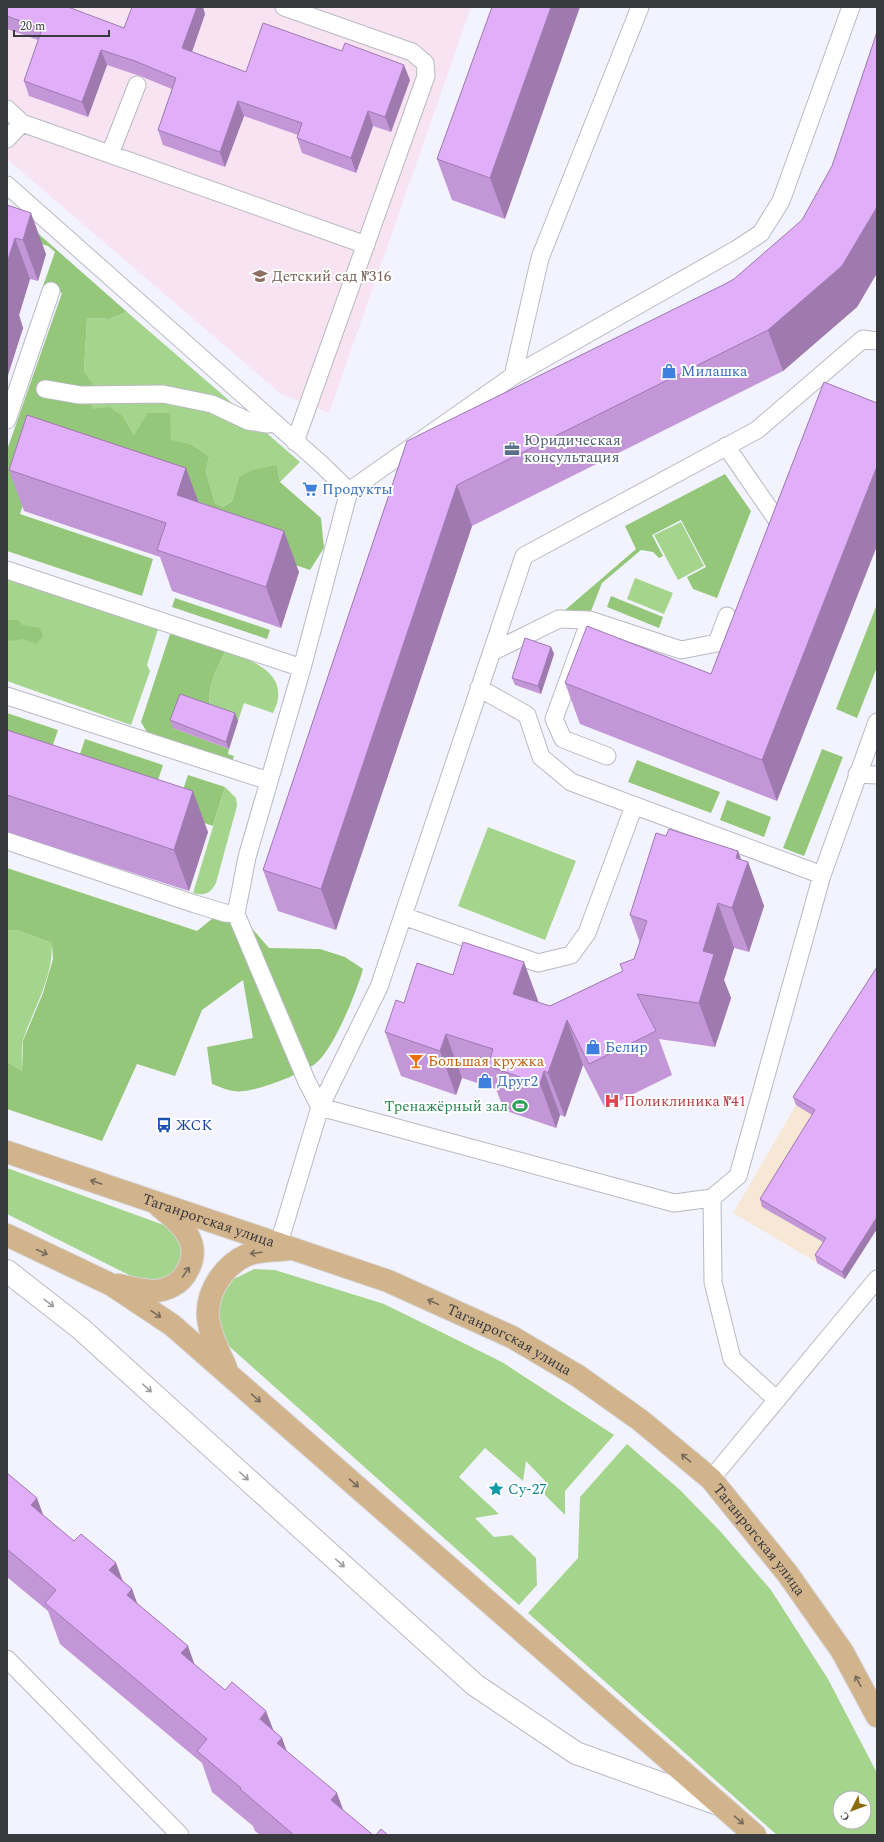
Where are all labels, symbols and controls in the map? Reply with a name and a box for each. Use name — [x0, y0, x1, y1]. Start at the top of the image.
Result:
scale bar — [14, 12, 109, 38]
text: 20 m — [20, 17, 45, 36]
place label: Детский сад №316 — [272, 265, 392, 288]
school or university icon: Детский сад №316 — [251, 267, 269, 285]
place label: Милашка — [681, 360, 748, 383]
shop icon: Милашка — [660, 362, 678, 380]
place label: Юридическая консультация — [524, 429, 621, 469]
office icon: Юридическая консультация — [503, 440, 521, 458]
place label: Продукты — [322, 478, 392, 501]
supermarket icon: Продукты — [301, 480, 319, 498]
place label: Белир — [605, 1036, 648, 1059]
shop icon: Белир — [584, 1038, 602, 1056]
place label: Большая кружка — [428, 1050, 545, 1073]
bar icon: Большая кружка — [407, 1052, 425, 1070]
place label: Друг2 — [497, 1070, 538, 1093]
shop icon: Друг2 — [476, 1072, 494, 1090]
place label: Поликлиника №41 — [624, 1090, 746, 1113]
hospital icon: Поликлиника №41 — [603, 1092, 621, 1110]
place label: Тренажёрный зал — [384, 1095, 508, 1118]
sports icon: Тренажёрный зал — [511, 1097, 529, 1115]
place label: ЖСК — [176, 1114, 212, 1137]
bus stop icon: ЖСК — [155, 1116, 173, 1134]
one-way arrow — [91, 1178, 103, 1186]
street label: Таганрогская улица — [140, 1187, 279, 1254]
one-way arrow — [36, 1249, 48, 1256]
one-way arrow — [250, 1250, 263, 1257]
one-way arrow — [182, 1267, 190, 1278]
one-way arrow — [428, 1298, 440, 1305]
street label: Таганрогская улица — [443, 1298, 577, 1382]
one-way arrow — [43, 1299, 54, 1308]
one-way arrow — [150, 1310, 161, 1318]
one-way arrow — [142, 1384, 152, 1393]
one-way arrow — [250, 1393, 261, 1402]
one-way arrow — [680, 1454, 691, 1462]
one-way arrow — [238, 1471, 249, 1480]
one-way arrow — [348, 1478, 359, 1487]
place label: Су-27 — [508, 1478, 547, 1501]
street label: Таганрогская улица — [707, 1478, 812, 1601]
place icon: Су-27 — [487, 1480, 505, 1498]
one-way arrow — [335, 1558, 345, 1568]
one-way arrow — [854, 1676, 862, 1688]
north arrow — [832, 1790, 872, 1830]
text: С — [836, 1808, 854, 1825]
one-way arrow — [734, 1816, 744, 1825]

